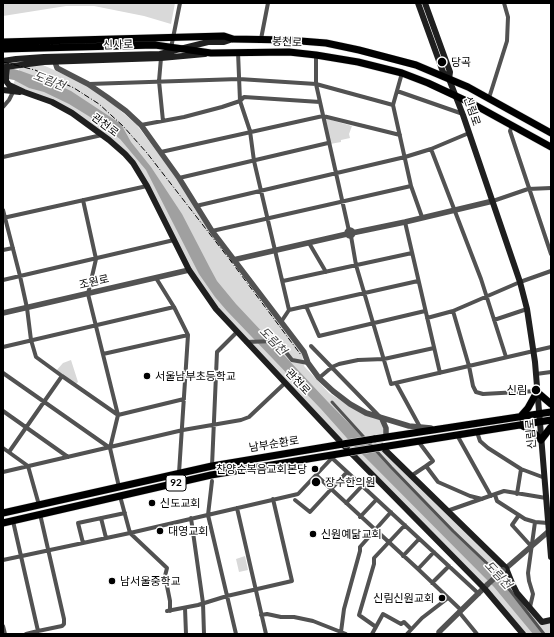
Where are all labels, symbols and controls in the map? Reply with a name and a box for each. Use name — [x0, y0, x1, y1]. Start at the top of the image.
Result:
street label: 봉천로 — [271, 35, 303, 49]
street label: 신사로 — [103, 38, 133, 52]
place label: 당곡 — [451, 55, 471, 69]
marker: 당곡 — [436, 56, 448, 68]
water label: 도림천 — [31, 68, 67, 94]
street label: 신림로 — [461, 94, 483, 128]
street label: 관천로 — [89, 111, 121, 139]
street label: 조원로 — [78, 272, 110, 292]
water label: 도림천 — [256, 324, 290, 358]
street label: 관천로 — [283, 366, 313, 398]
place label: 서울남부초등학교 — [155, 369, 236, 383]
marker: 서울남부초등학교 — [142, 371, 152, 381]
place label: 신림 — [507, 383, 527, 397]
marker: 신림 — [530, 384, 542, 396]
street label: 신림로 — [523, 418, 539, 450]
street label: 남부순환로 — [248, 434, 300, 454]
place label: 찬양순복음교회본당 — [216, 462, 307, 476]
marker: 찬양순복음교회본당 — [310, 464, 320, 474]
road number: 92 — [166, 475, 186, 491]
place label: 장수한의원 — [325, 475, 376, 489]
marker: 장수한의원 — [310, 476, 322, 488]
place label: 신도교회 — [160, 496, 200, 510]
marker: 신도교회 — [147, 498, 157, 508]
place label: 대영교회 — [168, 524, 208, 538]
marker: 대영교회 — [155, 526, 165, 536]
place label: 신원예닮교회 — [321, 527, 382, 541]
marker: 신원예닮교회 — [308, 529, 318, 539]
water label: 도림천 — [481, 558, 515, 592]
place label: 남서울중학교 — [120, 574, 181, 588]
marker: 남서울중학교 — [107, 576, 117, 586]
place label: 신림신원교회 — [373, 591, 434, 605]
marker: 신림신원교회 — [437, 593, 447, 603]

